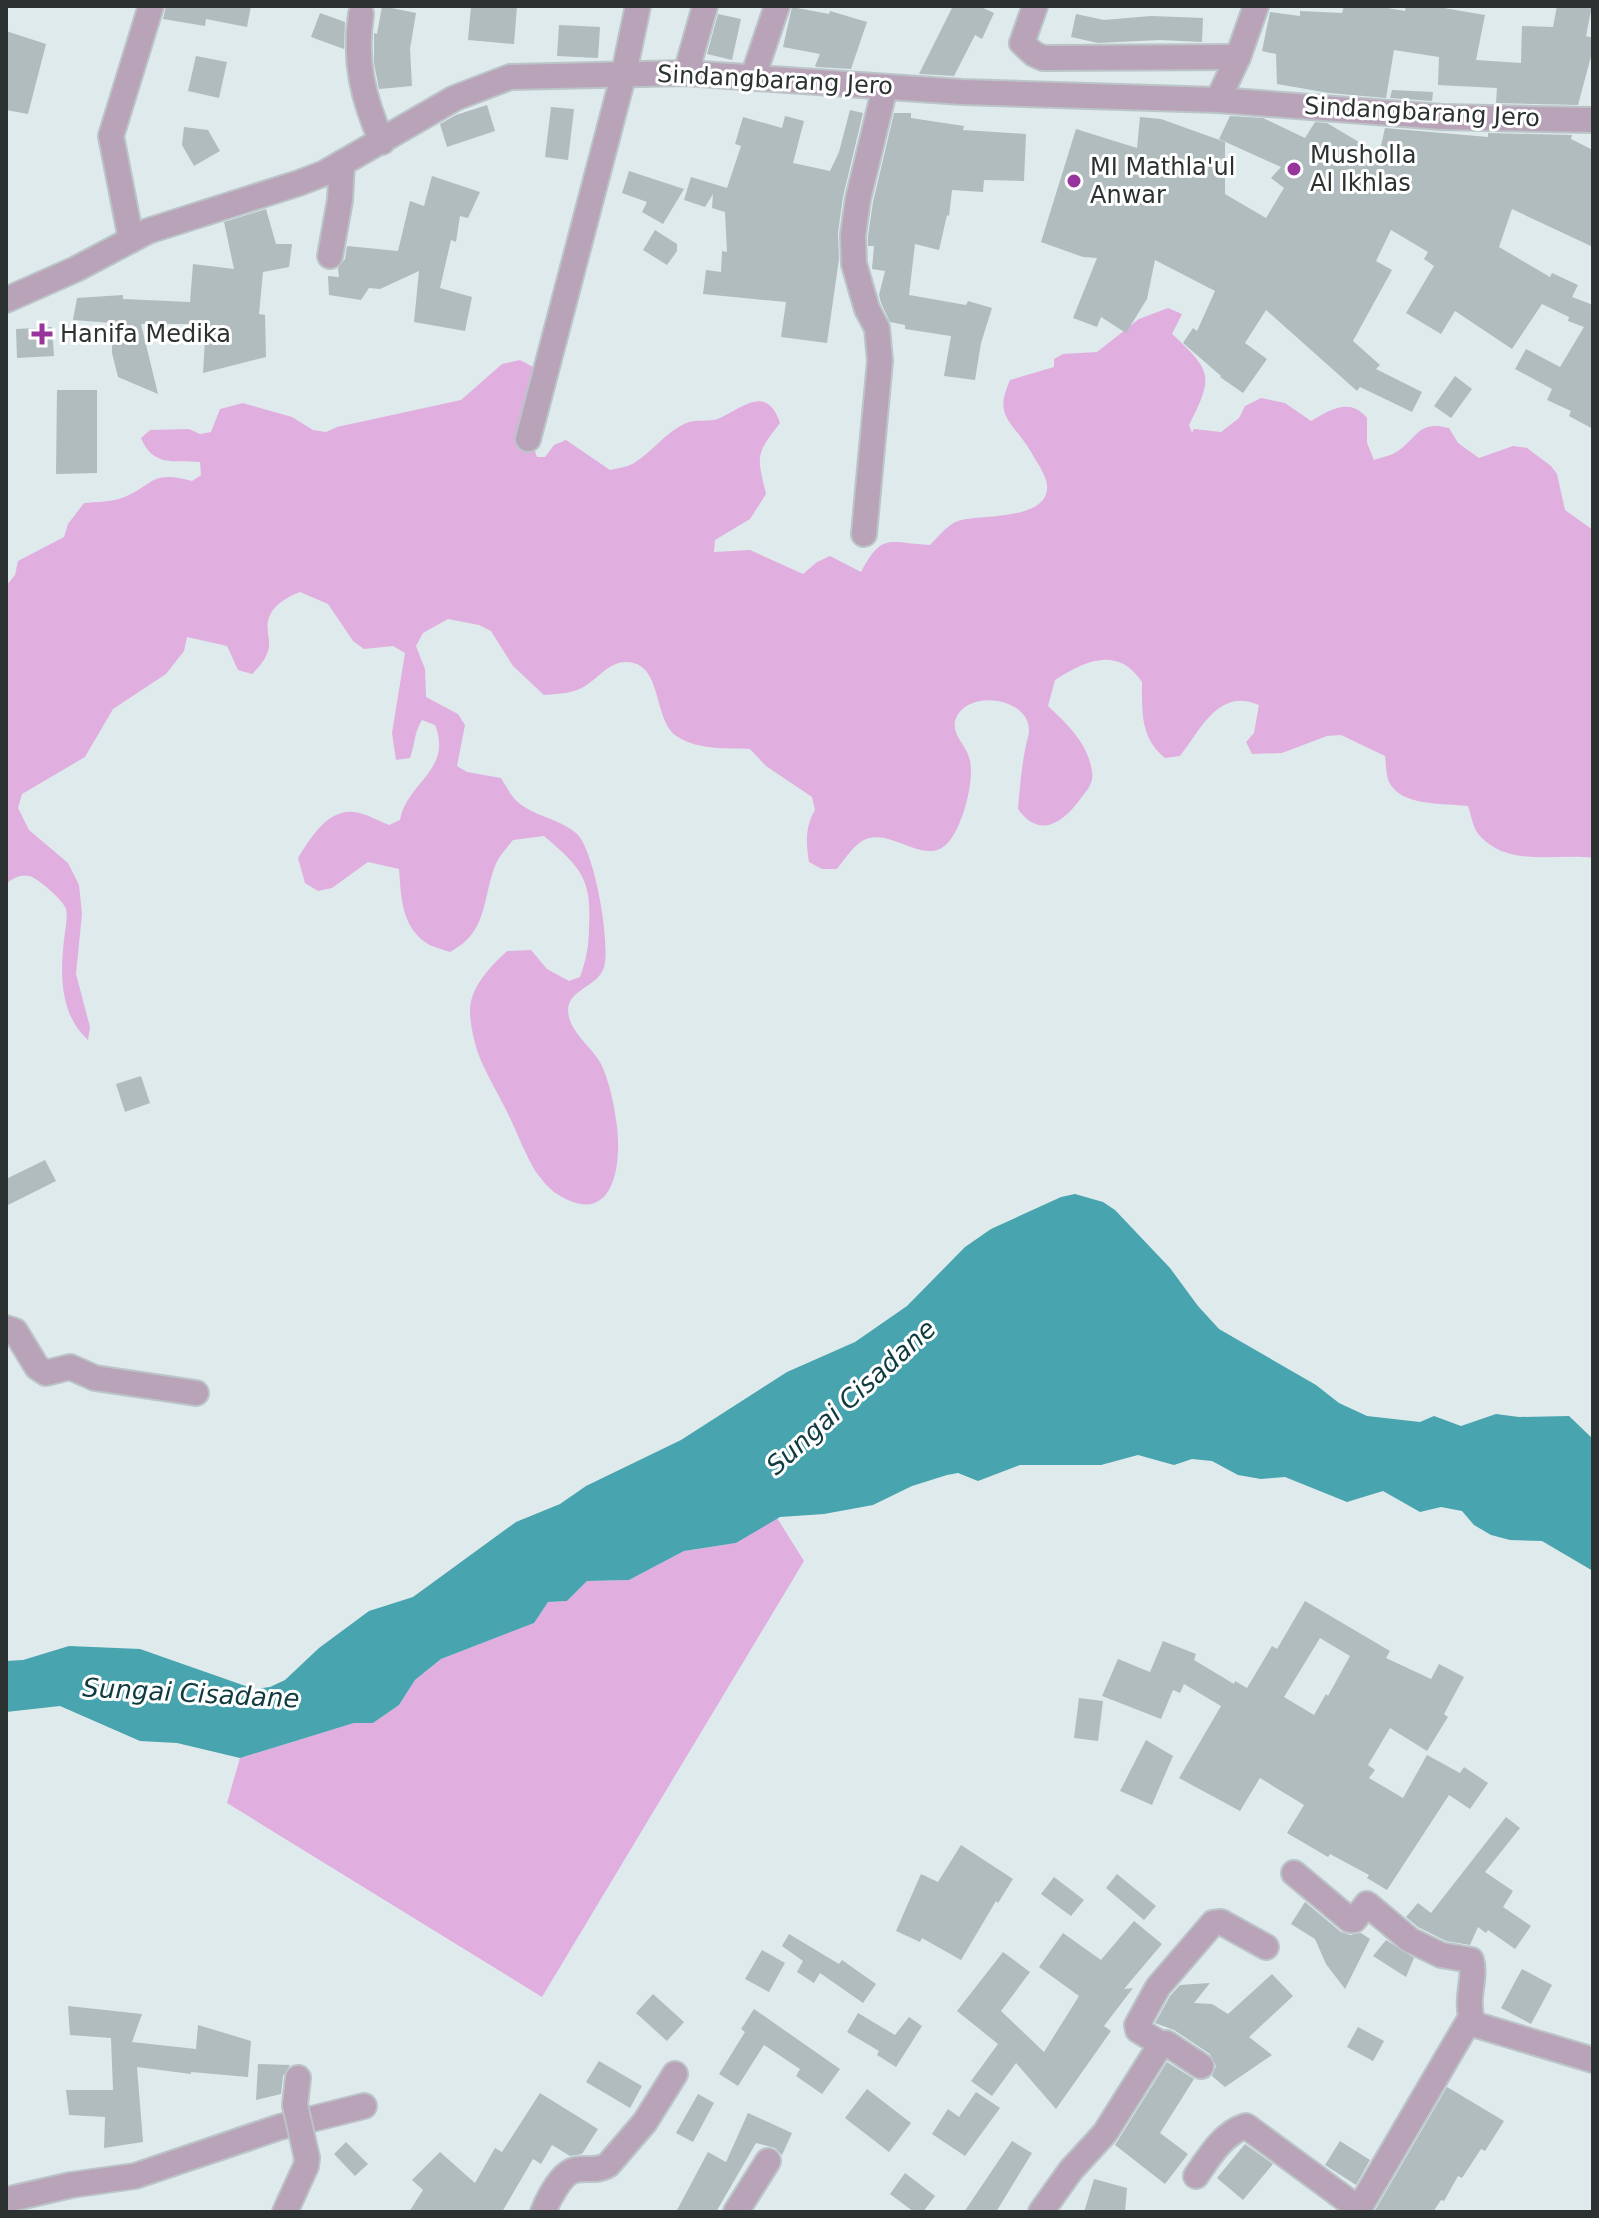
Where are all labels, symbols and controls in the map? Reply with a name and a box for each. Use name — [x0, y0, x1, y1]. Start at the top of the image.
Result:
street label: Sindangbarang Jero — [656, 60, 894, 100]
street label: Sindangbarang Jero — [1303, 92, 1541, 132]
place label: Musholla Al Ikhlas — [1310, 141, 1416, 197]
place label: MI Mathla'ul Anwar — [1090, 153, 1235, 209]
marker: Musholla Al Ikhlas — [1285, 160, 1303, 178]
marker: MI Mathla'ul Anwar — [1065, 172, 1083, 190]
place label: Hanifa Medika — [60, 320, 231, 348]
marker: Hanifa Medika — [31, 323, 53, 345]
water label: Sungai Cisadane — [760, 1313, 942, 1481]
water label: Sungai Cisadane — [82, 1672, 300, 1714]

